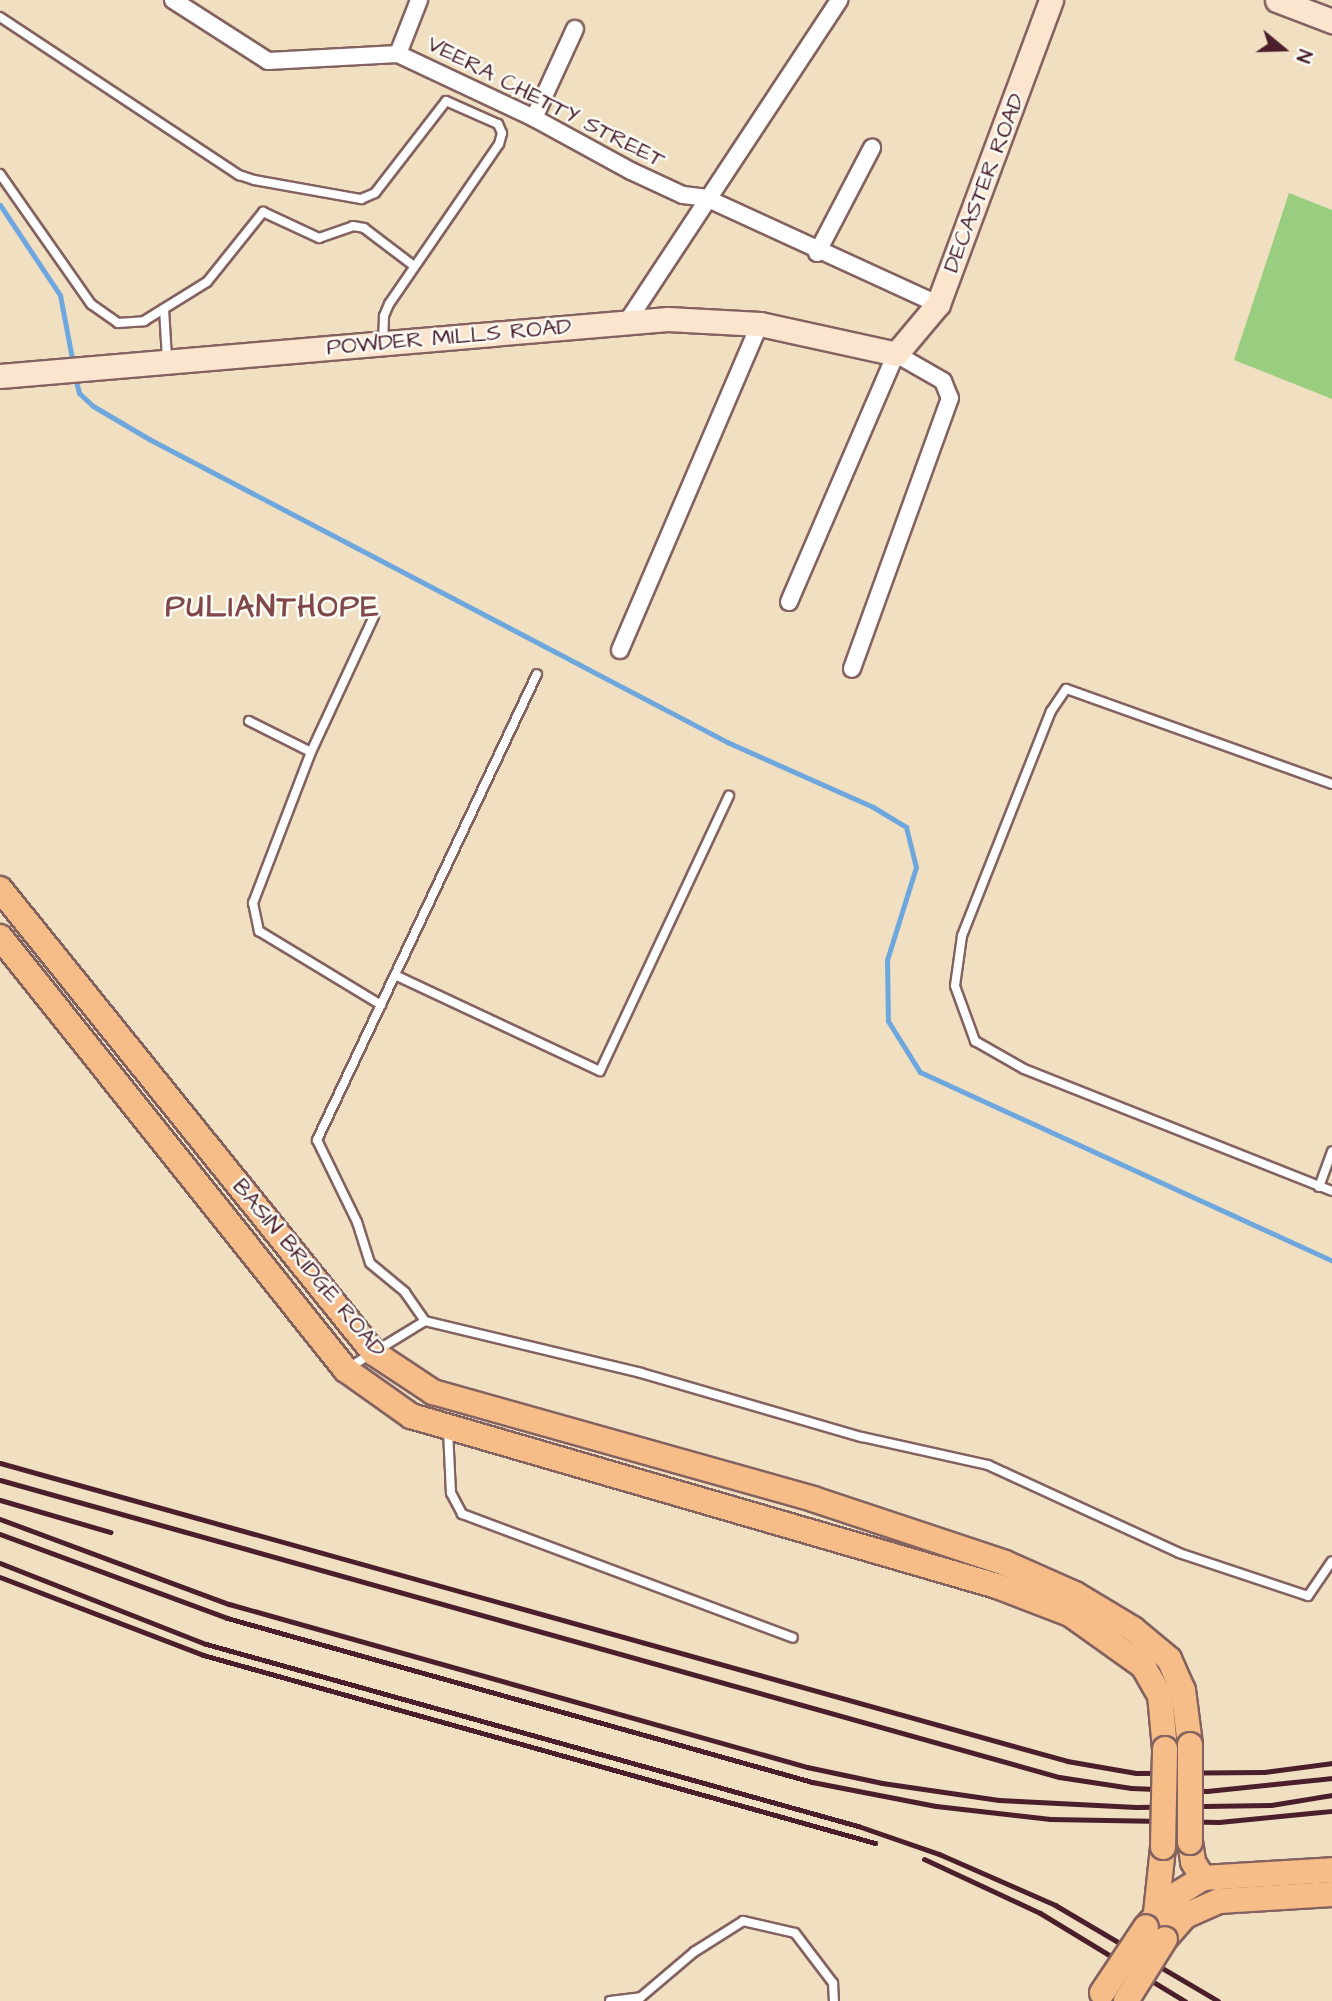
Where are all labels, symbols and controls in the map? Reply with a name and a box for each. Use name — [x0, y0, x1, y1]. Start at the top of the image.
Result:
north arrow — [1248, 14, 1318, 84]
street label: VEERA CHETTY STREET — [423, 30, 669, 174]
text: N — [1289, 46, 1318, 66]
street label: DECASTER ROAD — [937, 90, 1031, 276]
street label: POWDER MILLS ROAD — [325, 313, 573, 361]
district label: PULIANTHOPE — [167, 589, 379, 625]
street label: BASIN BRIDGE ROAD — [226, 1173, 392, 1363]

